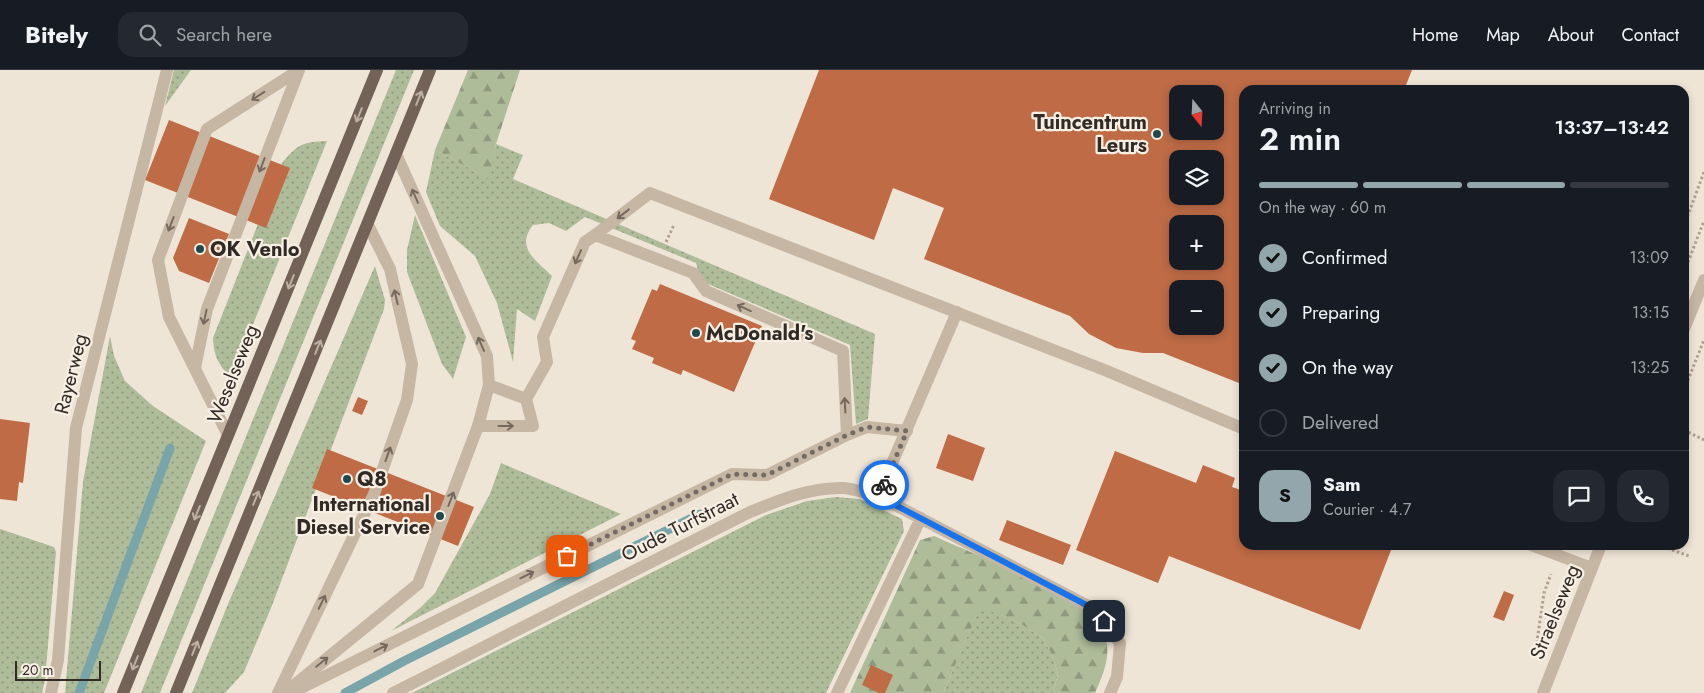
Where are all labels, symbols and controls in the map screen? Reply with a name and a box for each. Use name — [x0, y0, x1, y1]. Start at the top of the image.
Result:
search box — [118, 12, 468, 57]
text: Bitely — [25, 17, 88, 52]
icon: search — [136, 21, 164, 49]
text: Search here — [176, 21, 272, 48]
text: Home — [1412, 22, 1458, 48]
text: Map — [1486, 22, 1520, 48]
text: About — [1548, 22, 1593, 48]
text: Contact — [1621, 22, 1679, 48]
north arrow — [1169, 85, 1224, 140]
map controls — [1169, 85, 1224, 335]
one-way arrow — [251, 91, 265, 102]
one-way arrow — [414, 91, 424, 106]
text: Arriving in — [1259, 97, 1331, 120]
one-way arrow — [354, 107, 363, 122]
place label: Tuincentrum Leurs — [1034, 108, 1147, 160]
text: 13:37–13:42 — [1554, 114, 1669, 141]
text: 2 min — [1259, 116, 1341, 162]
marker: Tuincentrum Leurs — [1151, 128, 1163, 140]
button: layers — [1169, 150, 1224, 205]
one-way arrow — [257, 156, 266, 172]
one-way arrow — [409, 189, 419, 204]
text: On the way · 60 m — [1259, 196, 1386, 219]
one-way arrow — [617, 208, 630, 219]
button: + — [1169, 215, 1224, 270]
one-way arrow — [166, 216, 175, 231]
place label: OK Venlo — [210, 235, 300, 264]
marker: OK Venlo — [194, 243, 206, 255]
icon: check — [1259, 244, 1287, 272]
text: Confirmed — [1302, 244, 1388, 271]
text: 13:09 — [1629, 246, 1669, 269]
one-way arrow — [573, 249, 582, 264]
one-way arrow — [286, 274, 295, 289]
button: − — [1169, 280, 1224, 335]
one-way arrow — [391, 289, 401, 305]
icon: check — [1259, 299, 1287, 327]
text: Preparing — [1302, 299, 1380, 326]
text: 13:15 — [1632, 301, 1669, 324]
one-way arrow — [737, 302, 752, 312]
one-way arrow — [200, 308, 209, 324]
place label: McDonald's — [706, 319, 813, 348]
street label: Weselseweg — [200, 320, 266, 428]
marker: McDonald's — [690, 327, 702, 339]
street label: Rayerweg — [47, 331, 95, 417]
one-way arrow — [476, 337, 486, 352]
one-way arrow — [314, 340, 323, 355]
icon: check — [1259, 354, 1287, 382]
text: On the way — [1302, 354, 1393, 381]
text: 13:25 — [1630, 356, 1669, 379]
one-way arrow — [841, 398, 850, 414]
text: Delivered — [1302, 409, 1379, 436]
one-way arrow — [497, 421, 513, 431]
one-way arrow — [384, 446, 393, 462]
courier — [859, 460, 909, 510]
place label: Q8 — [357, 465, 387, 494]
button: chat — [1553, 470, 1605, 522]
button: phone — [1617, 470, 1669, 522]
icon: bike — [870, 471, 898, 499]
text: Sam — [1323, 471, 1361, 498]
marker: Q8 — [341, 473, 353, 485]
text: S — [1279, 482, 1291, 509]
street label: Oude Turfstraat — [616, 485, 744, 569]
one-way arrow — [253, 490, 262, 505]
place label: International Diesel Service — [296, 490, 430, 542]
one-way arrow — [446, 492, 456, 507]
text: Courier · 4.7 — [1323, 498, 1411, 521]
one-way arrow — [191, 505, 201, 520]
marker: International Diesel Service — [434, 510, 446, 522]
pin — [546, 535, 588, 577]
icon: bag — [553, 542, 581, 570]
street label: Straelseweg — [1523, 560, 1587, 664]
one-way arrow — [519, 570, 534, 579]
one-way arrow — [318, 595, 327, 610]
pin — [1083, 600, 1125, 642]
icon: home — [1090, 607, 1118, 635]
one-way arrow — [190, 641, 200, 656]
one-way arrow — [374, 643, 389, 653]
one-way arrow — [130, 655, 140, 670]
one-way arrow — [315, 657, 328, 668]
scale bar — [15, 658, 101, 681]
text: 20 m — [22, 660, 54, 680]

